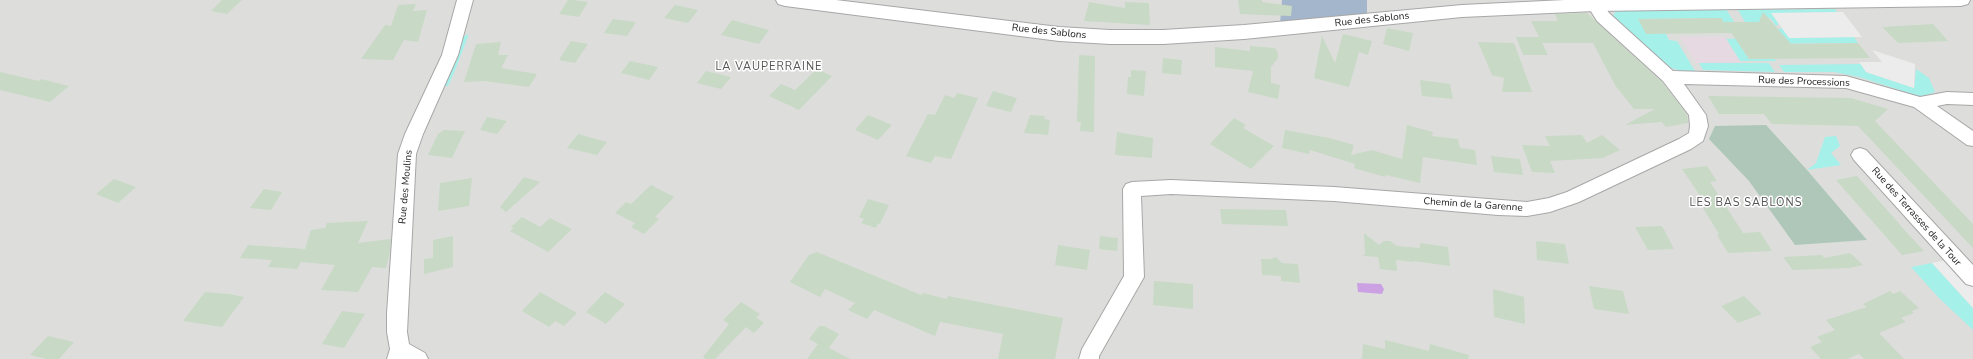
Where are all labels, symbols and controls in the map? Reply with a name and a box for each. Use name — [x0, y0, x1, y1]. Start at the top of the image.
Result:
street label: Rue des Sablons — [1334, 10, 1410, 30]
street label: Rue des Sablons — [1011, 22, 1087, 42]
district label: LA VAUPERRAINE — [716, 60, 822, 74]
street label: Rue des Processions — [1758, 74, 1850, 90]
street label: Rue des Moulins — [397, 150, 415, 224]
street label: Rue des Terrasses de la Tour — [1869, 165, 1963, 269]
street label: Chemin de la Garenne — [1423, 196, 1523, 214]
district label: LES BAS SABLONS — [1690, 196, 1802, 210]

